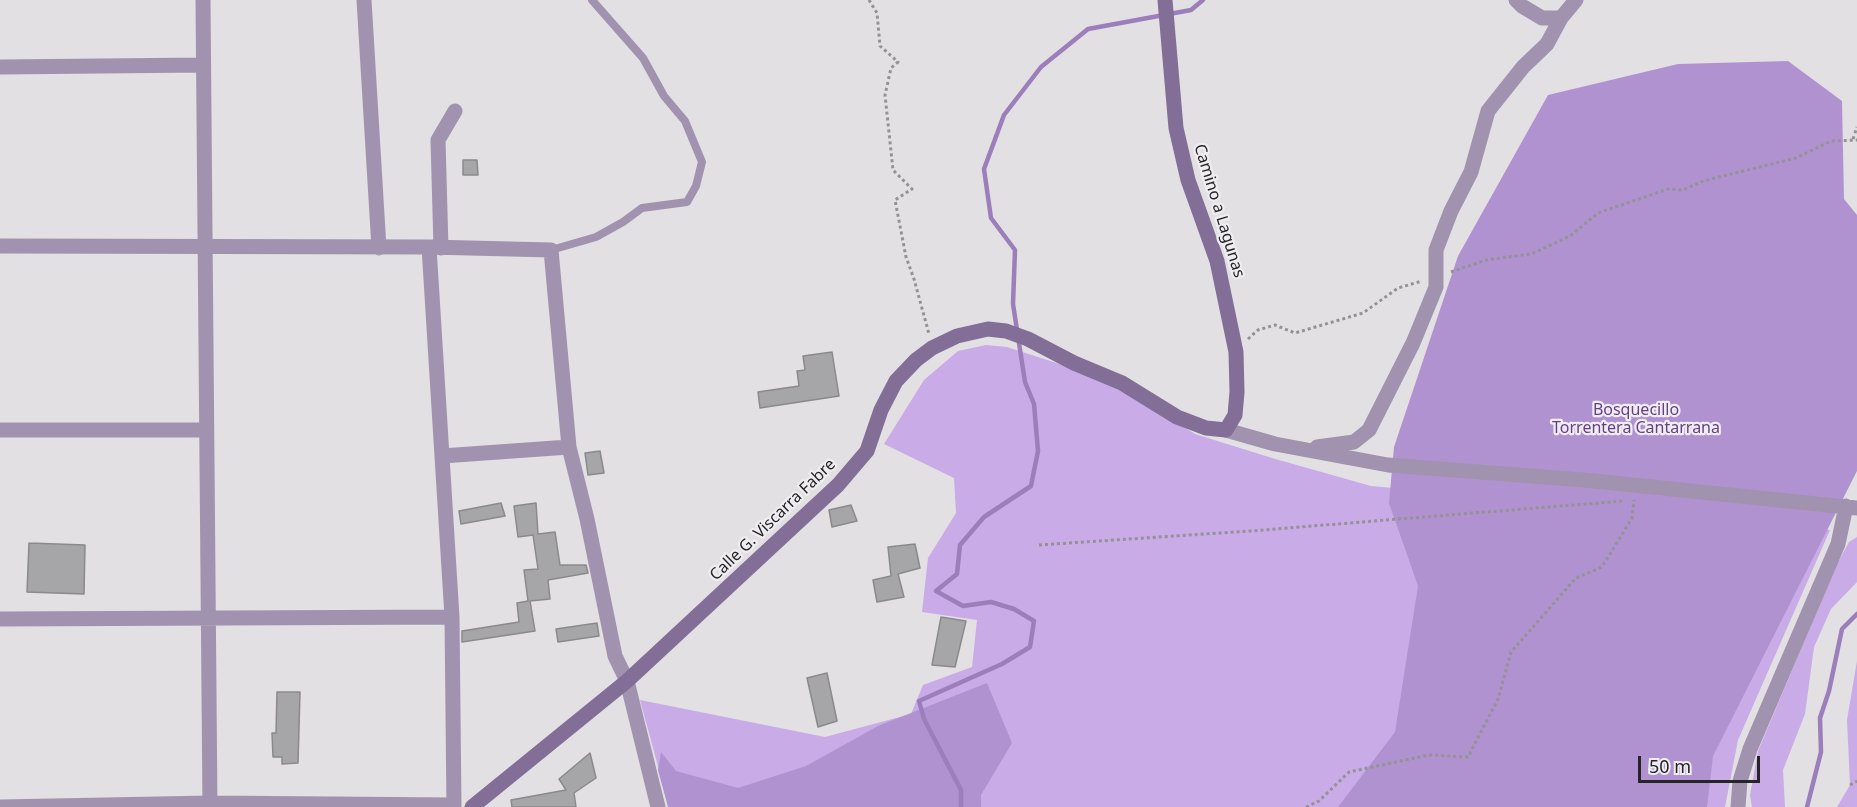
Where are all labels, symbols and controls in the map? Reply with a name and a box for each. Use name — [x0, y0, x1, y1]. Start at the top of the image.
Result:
street label: Camino a Lagunas — [1190, 142, 1248, 280]
park label: Bosquecillo Torrentera Cantarrana — [1552, 400, 1720, 438]
street label: Calle G. Viscarra Fabre — [706, 455, 840, 585]
scale bar — [1641, 744, 1762, 782]
text: 50 m — [1649, 754, 1691, 778]

